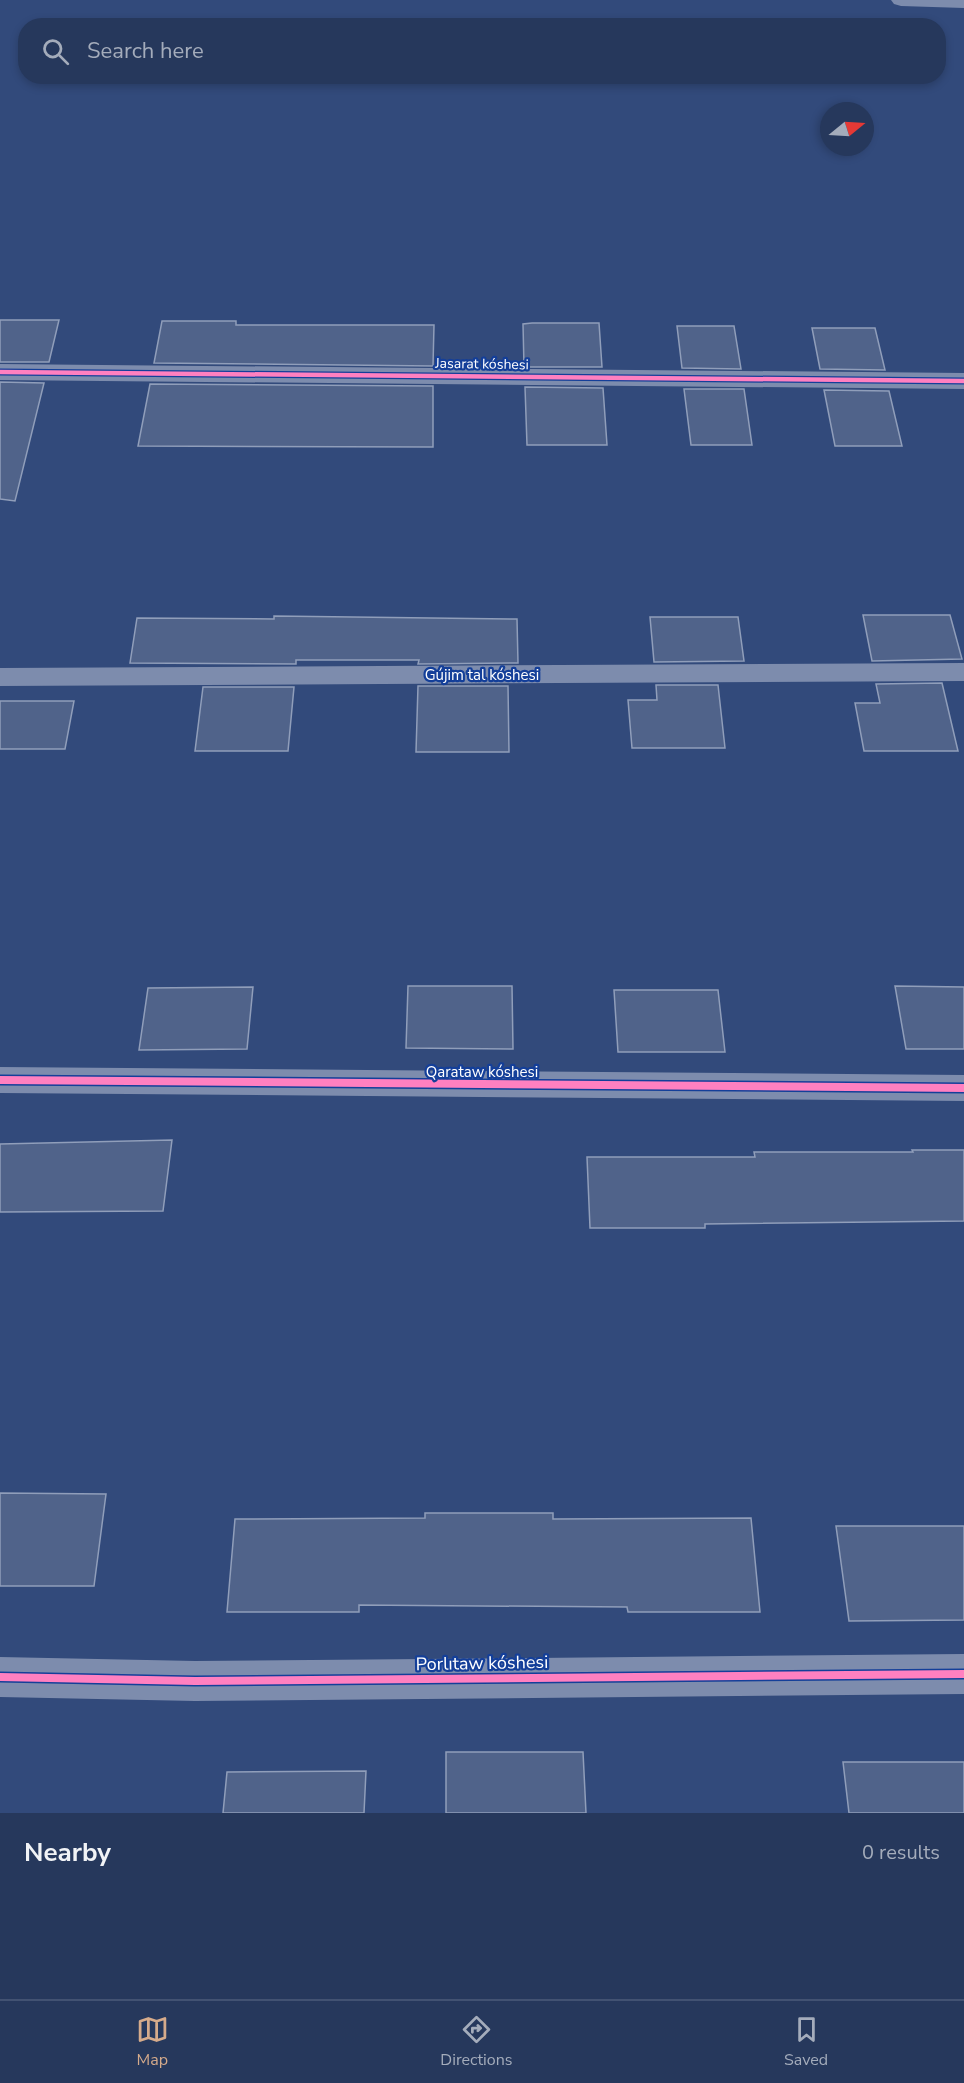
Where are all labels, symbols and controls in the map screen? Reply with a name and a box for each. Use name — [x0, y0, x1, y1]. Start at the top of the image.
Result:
search box — [18, 18, 946, 84]
icon: search — [39, 35, 72, 68]
text: Search here — [87, 36, 204, 66]
north arrow — [820, 102, 874, 156]
street label: Jasarat kóshesi — [434, 354, 529, 374]
street label: Gújim tal kóshesi — [425, 665, 539, 685]
street label: Qarataw kóshesi — [426, 1062, 538, 1082]
street label: Porlıtaw kóshesi — [416, 1650, 548, 1676]
text: Nearby — [24, 1835, 111, 1870]
text: 0 results — [862, 1839, 940, 1866]
tab: Map — [136, 2013, 169, 2071]
tab: Directions — [440, 2013, 512, 2071]
tab: Saved — [784, 2013, 828, 2071]

